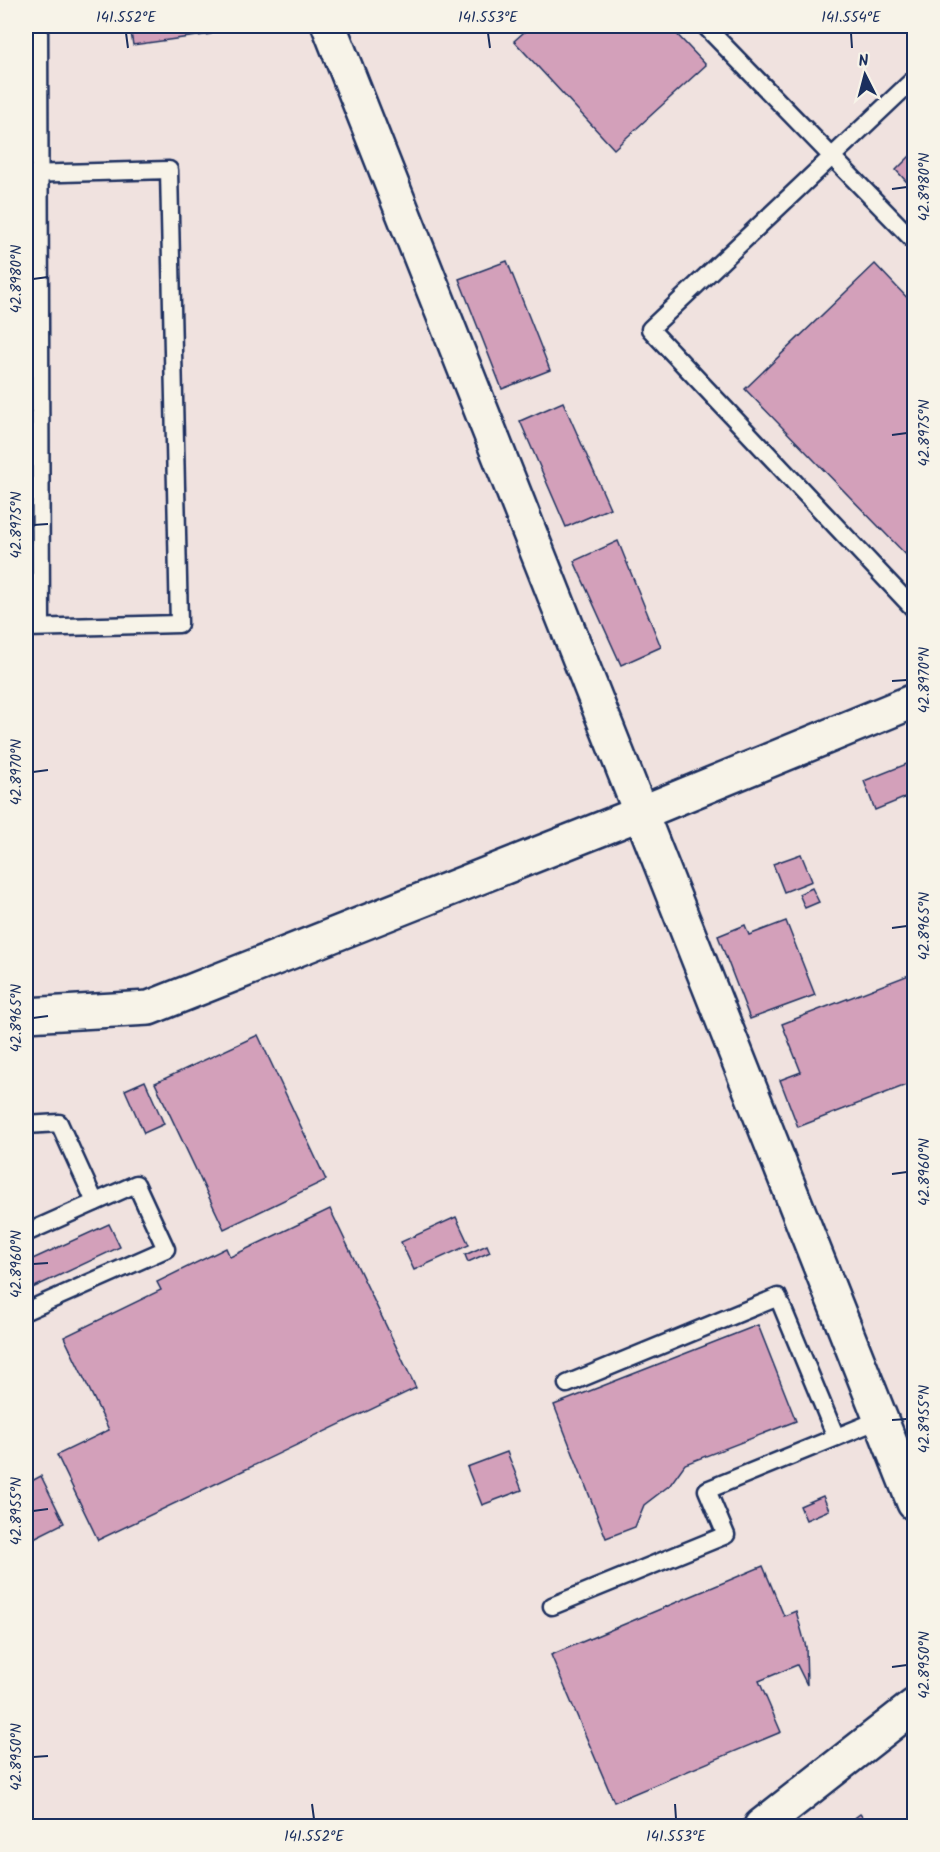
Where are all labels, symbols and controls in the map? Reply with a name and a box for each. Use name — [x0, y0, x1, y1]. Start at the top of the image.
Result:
text: 141.552°E — [96, 6, 157, 30]
text: 141.553°E — [458, 6, 519, 30]
text: 141.554°E — [821, 6, 882, 30]
north arrow — [835, 45, 895, 105]
text: N — [857, 49, 870, 75]
text: 42.8980°N — [913, 153, 937, 221]
text: 42.8980°N — [5, 245, 29, 313]
text: 42.8975°N — [913, 399, 937, 467]
text: 42.8975°N — [5, 491, 29, 559]
text: 42.8970°N — [913, 647, 937, 713]
text: 42.8970°N — [5, 739, 29, 805]
text: 42.8965°N — [913, 892, 937, 960]
text: 42.8965°N — [5, 984, 29, 1052]
text: 42.8960°N — [913, 1138, 937, 1206]
text: 42.8960°N — [5, 1230, 29, 1298]
text: 42.8955°N — [913, 1385, 937, 1453]
text: 42.8955°N — [5, 1477, 29, 1545]
text: 42.8950°N — [913, 1631, 937, 1699]
text: 42.8950°N — [5, 1723, 29, 1791]
text: 141.552°E — [284, 1825, 345, 1849]
text: 141.553°E — [646, 1825, 707, 1849]

